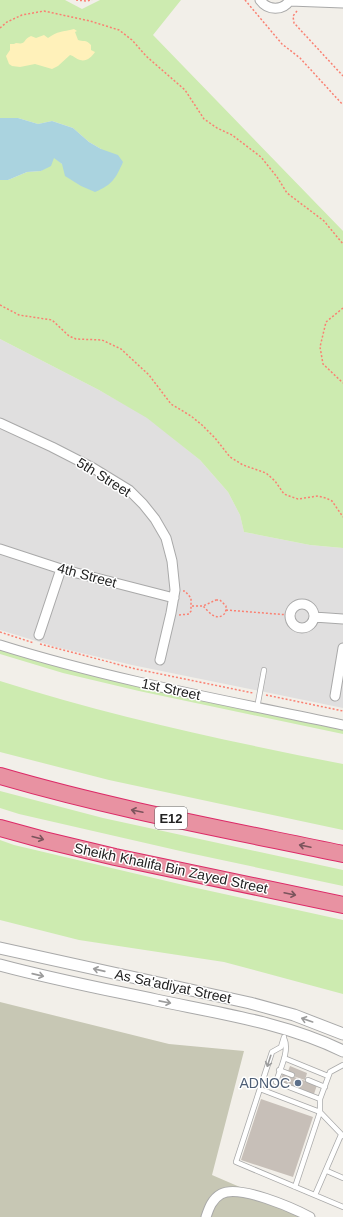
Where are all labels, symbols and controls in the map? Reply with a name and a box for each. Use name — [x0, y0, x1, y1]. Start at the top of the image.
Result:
street label: 5th Street — [74, 454, 134, 500]
street label: 4th Street — [56, 559, 118, 591]
street label: 1st Street — [140, 675, 202, 703]
one-way arrow — [130, 806, 143, 814]
road number: E12 — [155, 807, 187, 829]
one-way arrow — [31, 835, 44, 843]
street label: Sheikh Khalifa Bin Zayed Street — [73, 840, 269, 896]
one-way arrow — [299, 842, 312, 850]
one-way arrow — [283, 890, 296, 898]
one-way arrow — [93, 966, 106, 973]
street label: As Sa'adiyat Street — [113, 966, 233, 1006]
one-way arrow — [31, 971, 44, 979]
one-way arrow — [158, 998, 171, 1006]
one-way arrow — [301, 1015, 313, 1023]
one-way arrow — [265, 1054, 272, 1067]
place label: ADNOC — [239, 1075, 290, 1091]
marker: ADNOC — [293, 1078, 303, 1088]

